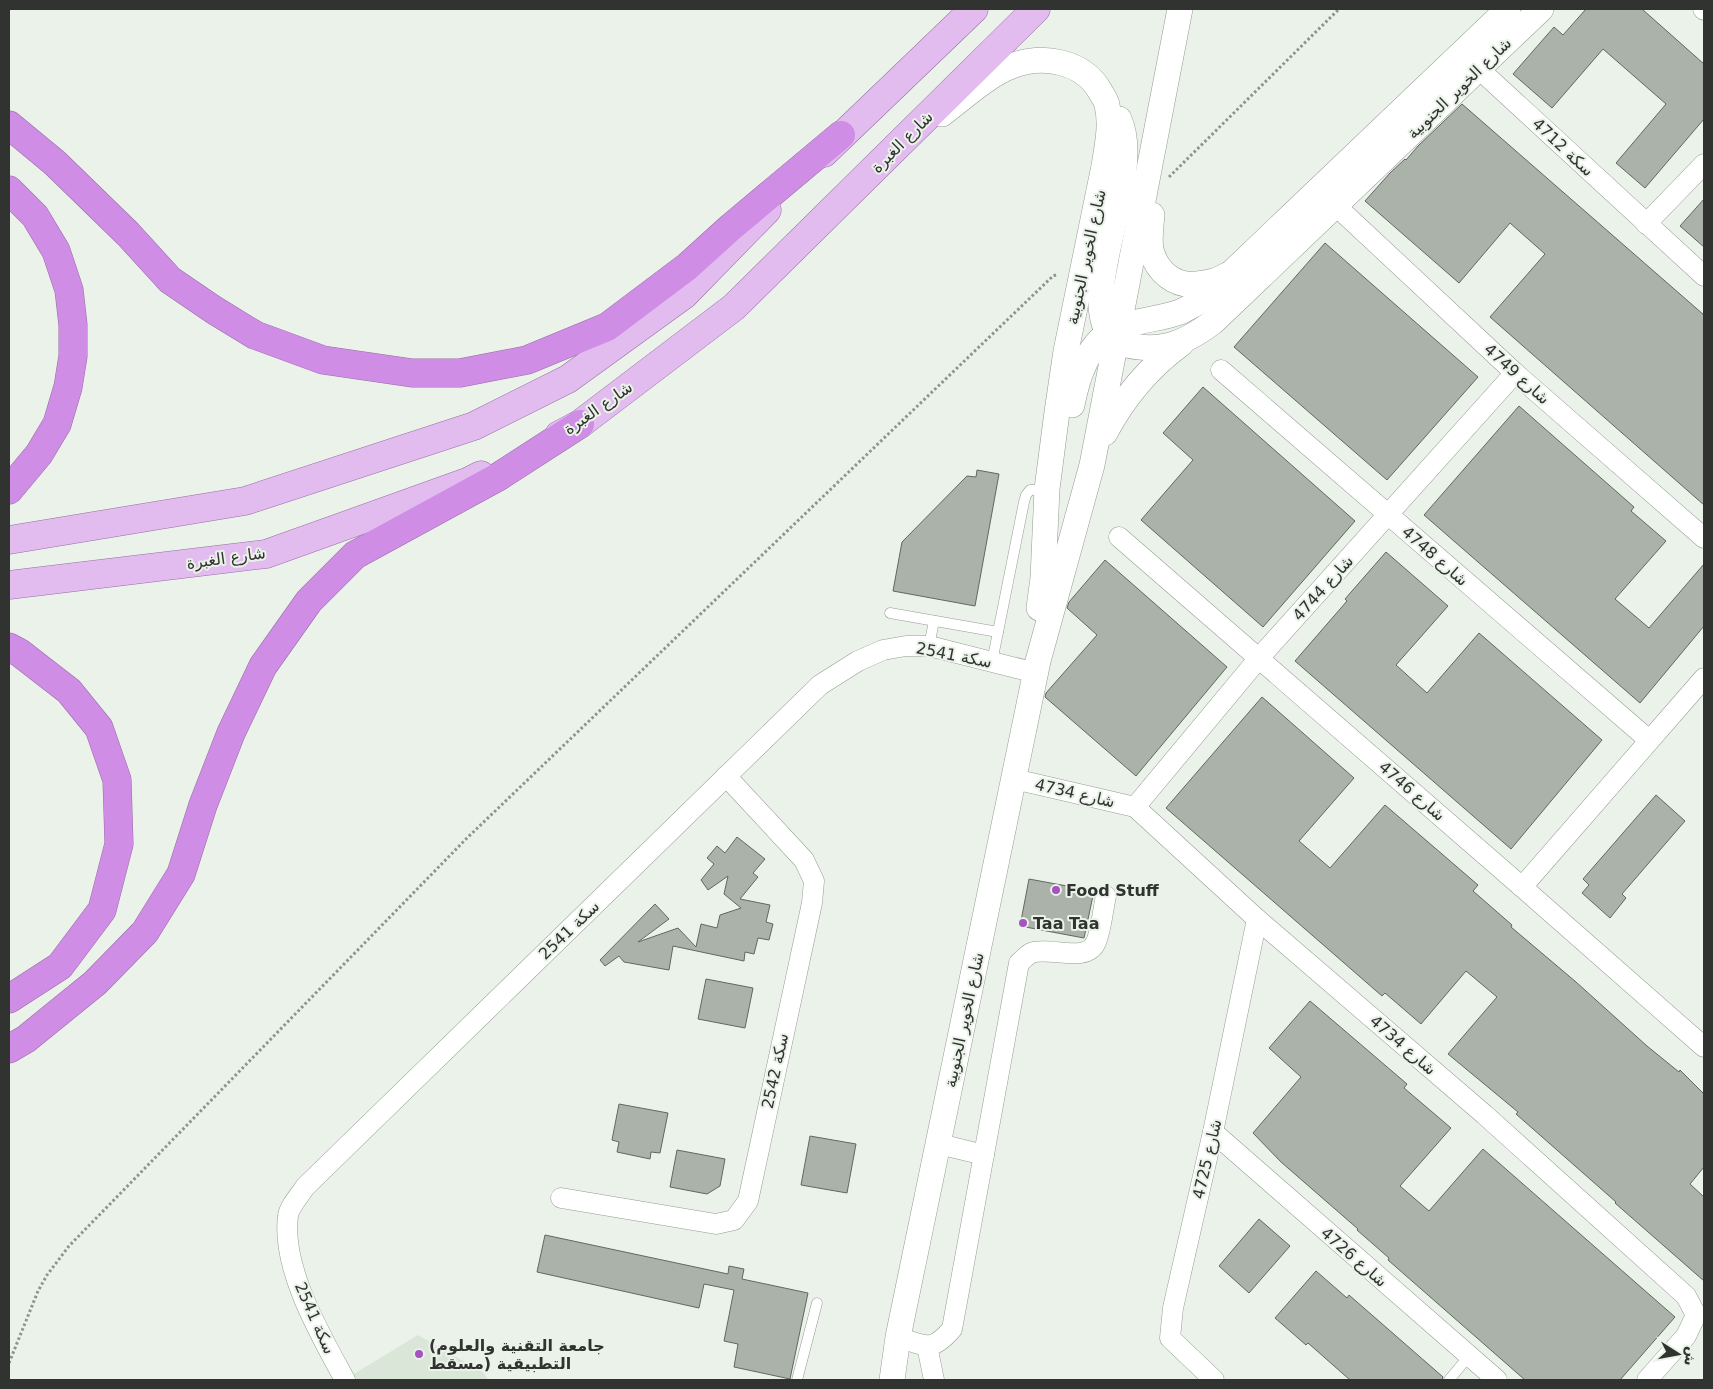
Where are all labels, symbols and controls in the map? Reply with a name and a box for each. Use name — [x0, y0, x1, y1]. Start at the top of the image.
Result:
street label: شارع الخوير الجنوبية — [1403, 33, 1516, 143]
street label: شارع الغبرة — [867, 107, 938, 178]
street label: سكة 4712 — [1529, 114, 1597, 180]
street label: شارع الخوير الجنوبية — [1062, 188, 1111, 326]
street label: 4749 شارع — [1480, 340, 1554, 409]
street label: شارع الغبرة — [560, 377, 637, 439]
street label: 4748 شارع — [1397, 522, 1472, 591]
street label: شارع الغبرة — [185, 543, 267, 574]
street label: 4744 شارع — [1289, 551, 1358, 625]
street label: سكة 2541 — [915, 638, 993, 672]
street label: 4746 شارع — [1374, 757, 1449, 826]
street label: 4734 شارع — [1033, 775, 1117, 812]
place label: Food Stuff — [1066, 881, 1160, 900]
marker: Food Stuff — [1050, 884, 1062, 896]
street label: سكة 2541 — [535, 897, 603, 963]
place label: Taa Taa — [1033, 914, 1099, 933]
marker: Taa Taa — [1017, 917, 1029, 929]
street label: شارع الخوير الجنوبية — [940, 951, 989, 1089]
street label: 4734 شارع — [1365, 1011, 1440, 1080]
street label: سكة 2542 — [758, 1032, 792, 1110]
street label: 4725 شارع — [1189, 1117, 1226, 1201]
street label: 4726 شارع — [1316, 1223, 1391, 1292]
street label: سكة 2541 — [291, 1279, 339, 1357]
north arrow — [1653, 1329, 1703, 1379]
place label: (جامعة التقنية والعلوم التطبيقية (مسقط — [429, 1336, 605, 1373]
text: ش — [1681, 1345, 1700, 1367]
marker: (جامعة التقنية والعلوم التطبيقية (مسقط — [413, 1348, 425, 1360]

